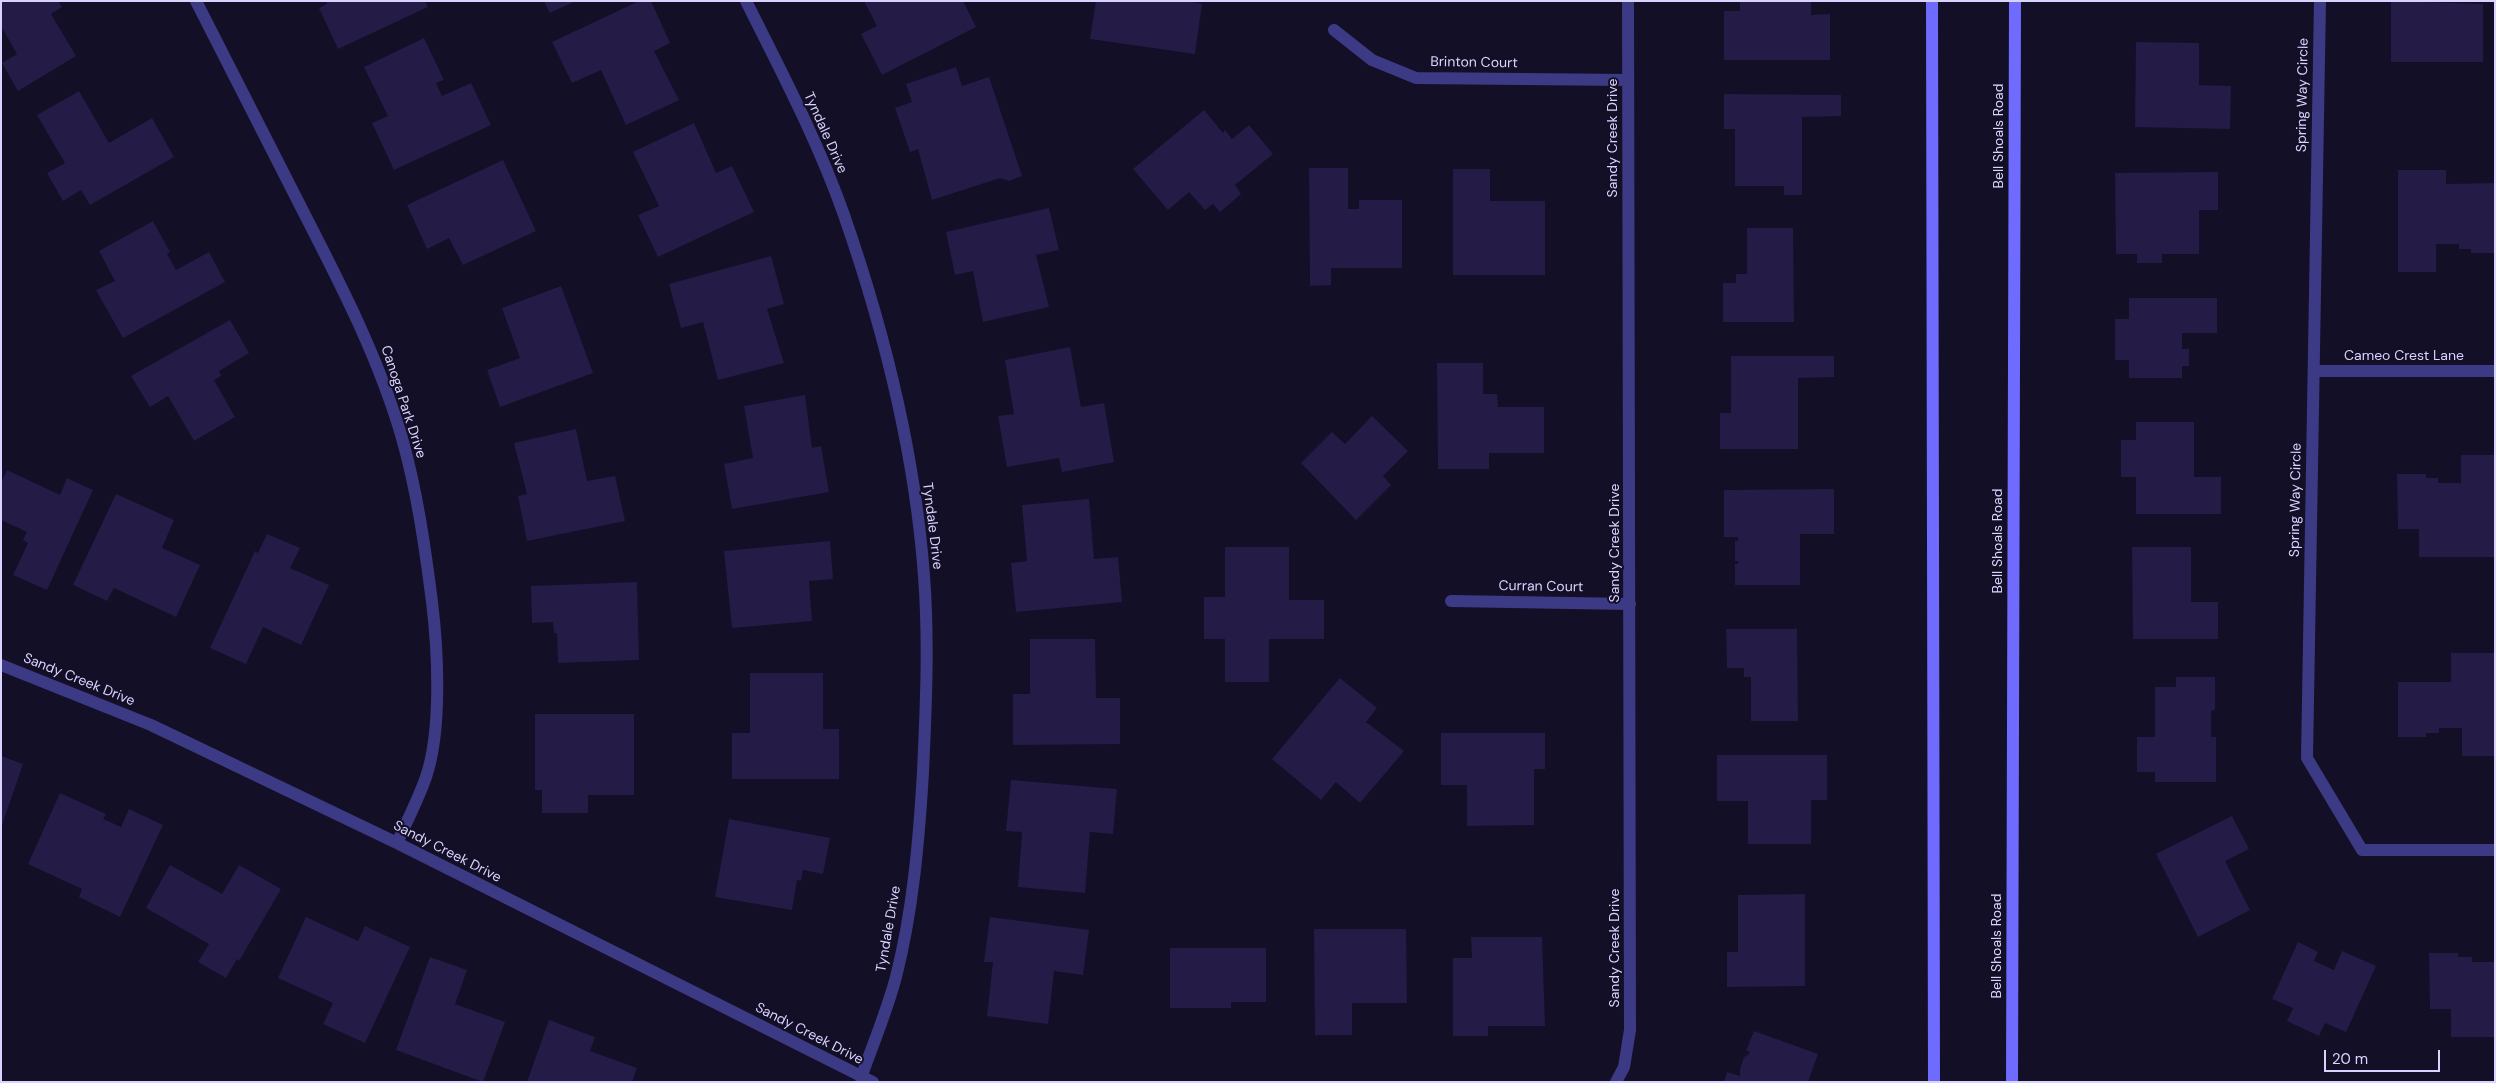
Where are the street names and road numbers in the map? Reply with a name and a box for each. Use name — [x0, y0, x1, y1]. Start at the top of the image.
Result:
street label: Spring Way Circle — [2294, 38, 2312, 152]
street label: Brinton Court — [1430, 54, 1518, 72]
street label: Sandy Creek Drive — [1605, 79, 1621, 197]
street label: Bell Shoals Road — [1991, 84, 2007, 188]
street label: Tyndale Drive — [800, 90, 850, 176]
street label: Canoga Park Drive — [377, 344, 429, 460]
street label: Cameo Crest Lane — [2344, 348, 2464, 364]
street label: Spring Way Circle — [2287, 443, 2305, 557]
street label: Tyndale Drive — [918, 482, 946, 570]
street label: Sandy Creek Drive — [1607, 484, 1623, 602]
street label: Bell Shoals Road — [1990, 489, 2006, 593]
street label: Curran Court — [1498, 578, 1584, 596]
street label: Sandy Creek Drive — [21, 650, 137, 710]
street label: Sandy Creek Drive — [390, 818, 504, 886]
street label: Tyndale Drive — [873, 885, 905, 973]
street label: Sandy Creek Drive — [1607, 889, 1623, 1007]
street label: Bell Shoals Road — [1989, 894, 2005, 998]
street label: Sandy Creek Drive — [752, 1000, 866, 1068]

